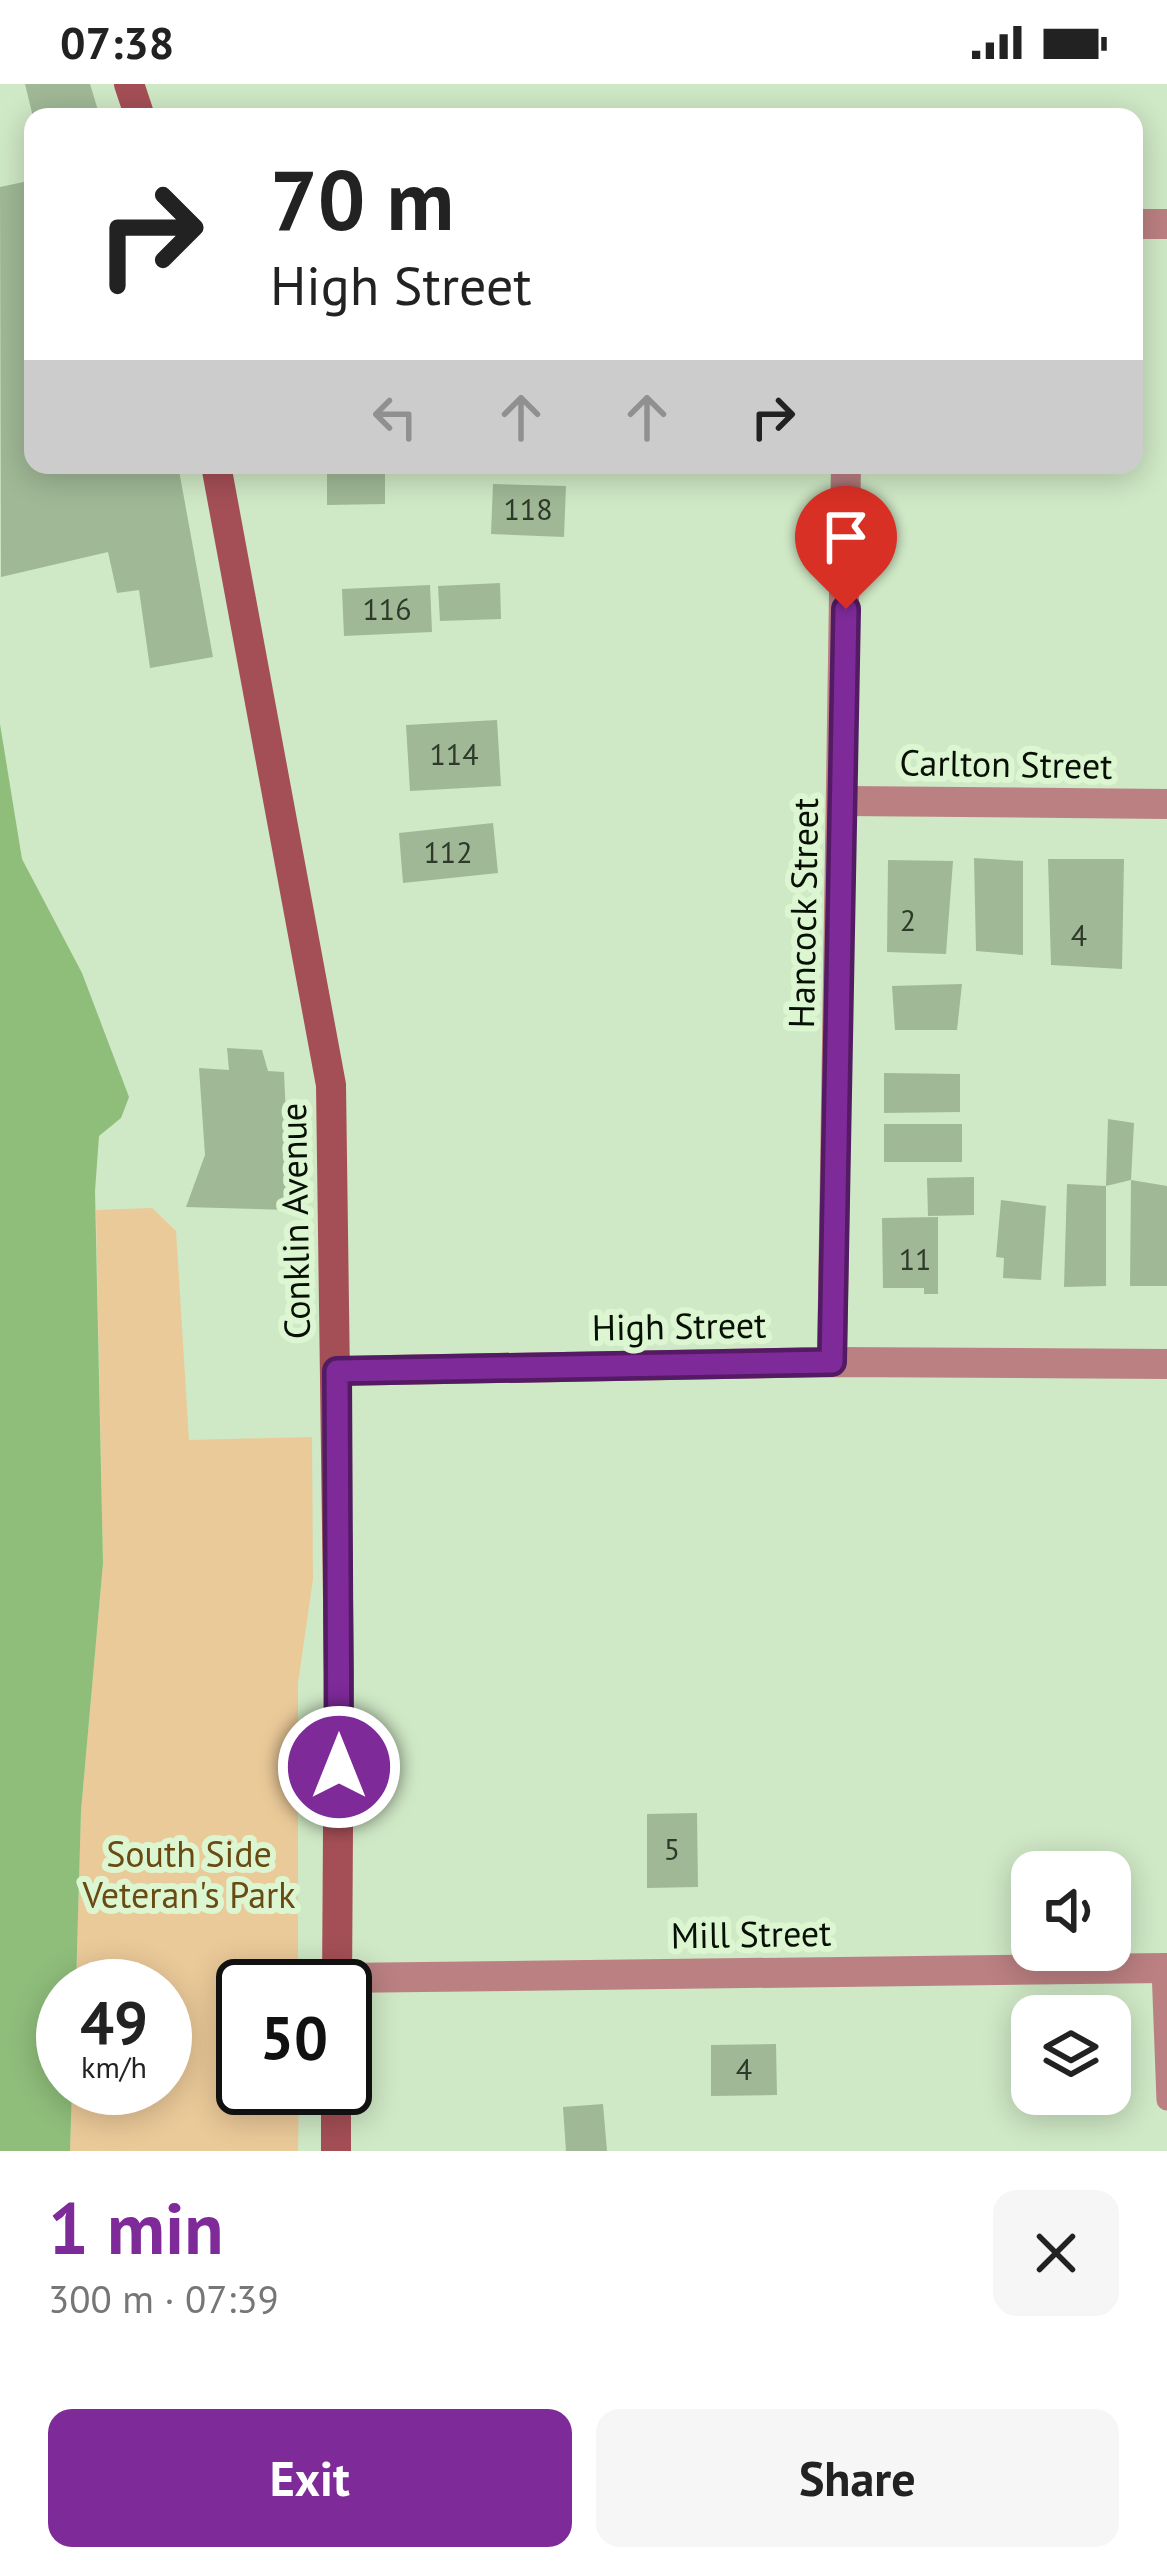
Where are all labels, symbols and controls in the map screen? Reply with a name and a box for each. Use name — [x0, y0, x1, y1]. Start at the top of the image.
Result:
text: 07:38 — [60, 13, 174, 71]
text: 70 m — [270, 144, 454, 253]
icon: right — [72, 156, 228, 312]
text: High Street — [270, 250, 532, 320]
icon: left — [362, 384, 428, 450]
icon: ahead — [488, 384, 554, 450]
icon: ahead — [614, 384, 680, 450]
icon: right — [740, 384, 806, 450]
pin — [795, 486, 897, 609]
house number: 118 — [503, 489, 553, 528]
icon: arrive — [813, 504, 879, 570]
house number: 116 — [362, 589, 412, 628]
house number: 114 — [429, 734, 479, 773]
street label: Carlton Street — [899, 738, 1113, 789]
street label: Hancock Street — [777, 797, 828, 1029]
house number: 112 — [423, 832, 473, 871]
house number: 2 — [900, 900, 916, 939]
house number: 4 — [1071, 915, 1087, 954]
street label: Conklin Avenue — [269, 1102, 320, 1340]
house number: 11 — [899, 1239, 931, 1278]
street label: High Street — [591, 1300, 767, 1351]
position arrow — [276, 1704, 402, 1830]
house number: 5 — [664, 1829, 680, 1868]
park label: South Side Veteran's Park — [81, 1830, 296, 1918]
map controls — [1011, 1851, 1131, 2115]
button: sound — [1011, 1851, 1131, 1971]
street label: Mill Street — [670, 1909, 832, 1958]
speed limit sign: 50 — [216, 1959, 372, 2115]
text: 49 — [80, 1983, 148, 2061]
button: layers — [1011, 1995, 1131, 2115]
text: km/h — [81, 2047, 147, 2086]
house number: 4 — [736, 2049, 752, 2088]
text: 1 min — [48, 2181, 224, 2274]
button: close — [993, 2190, 1119, 2316]
text: 300 m · 07:39 — [48, 2273, 279, 2324]
button: Exit — [48, 2409, 572, 2547]
button: Share — [596, 2409, 1119, 2547]

